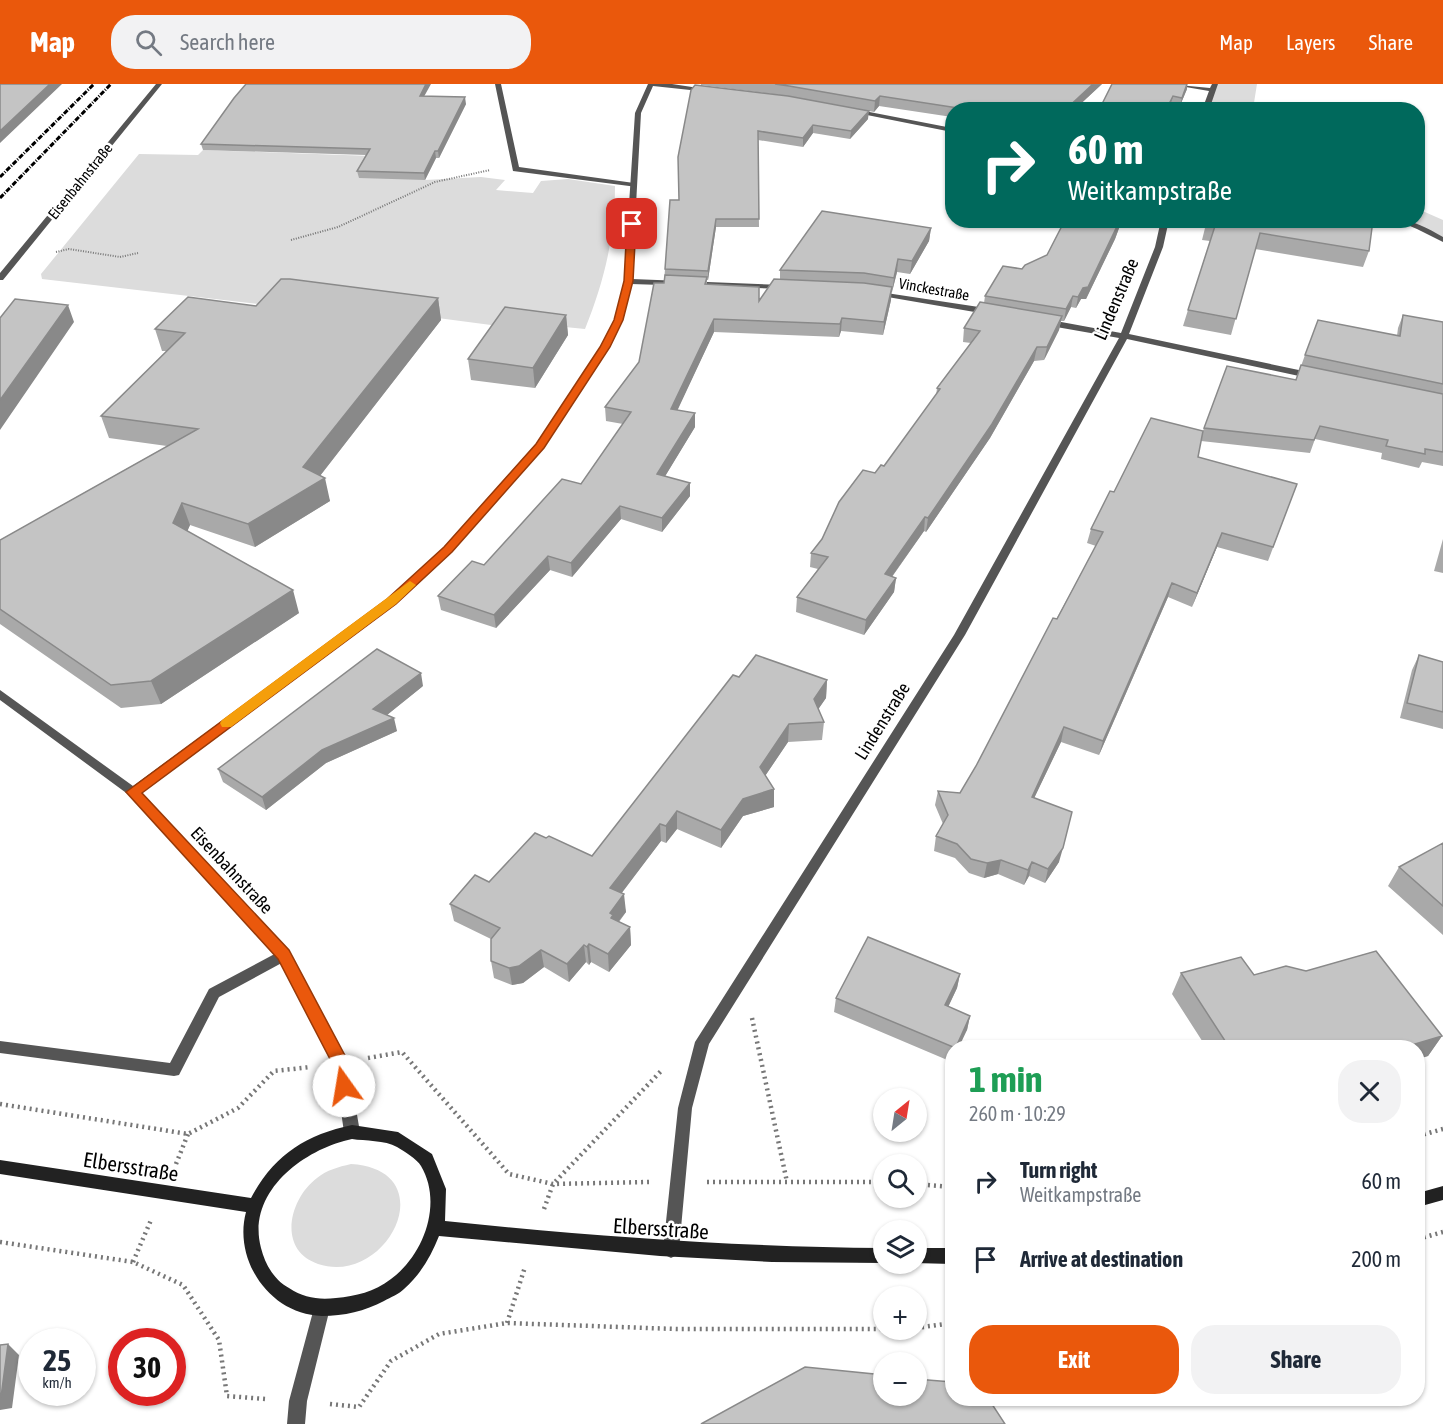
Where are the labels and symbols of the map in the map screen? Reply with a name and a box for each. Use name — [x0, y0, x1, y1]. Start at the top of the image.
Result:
street label: Eisenbahnstraße — [44, 140, 116, 222]
pin — [606, 198, 657, 249]
street label: Lindenstraße — [1089, 255, 1143, 343]
street label: Vinckestraße — [897, 274, 971, 304]
street label: Lindenstraße — [850, 679, 914, 763]
street label: Eisenbahnstraße — [186, 822, 278, 918]
position arrow — [312, 1054, 376, 1118]
north arrow — [873, 1088, 927, 1142]
street label: Elbersstraße — [82, 1147, 180, 1185]
street label: Elbersstraße — [612, 1213, 710, 1243]
speed limit sign: 30 — [108, 1328, 186, 1406]

